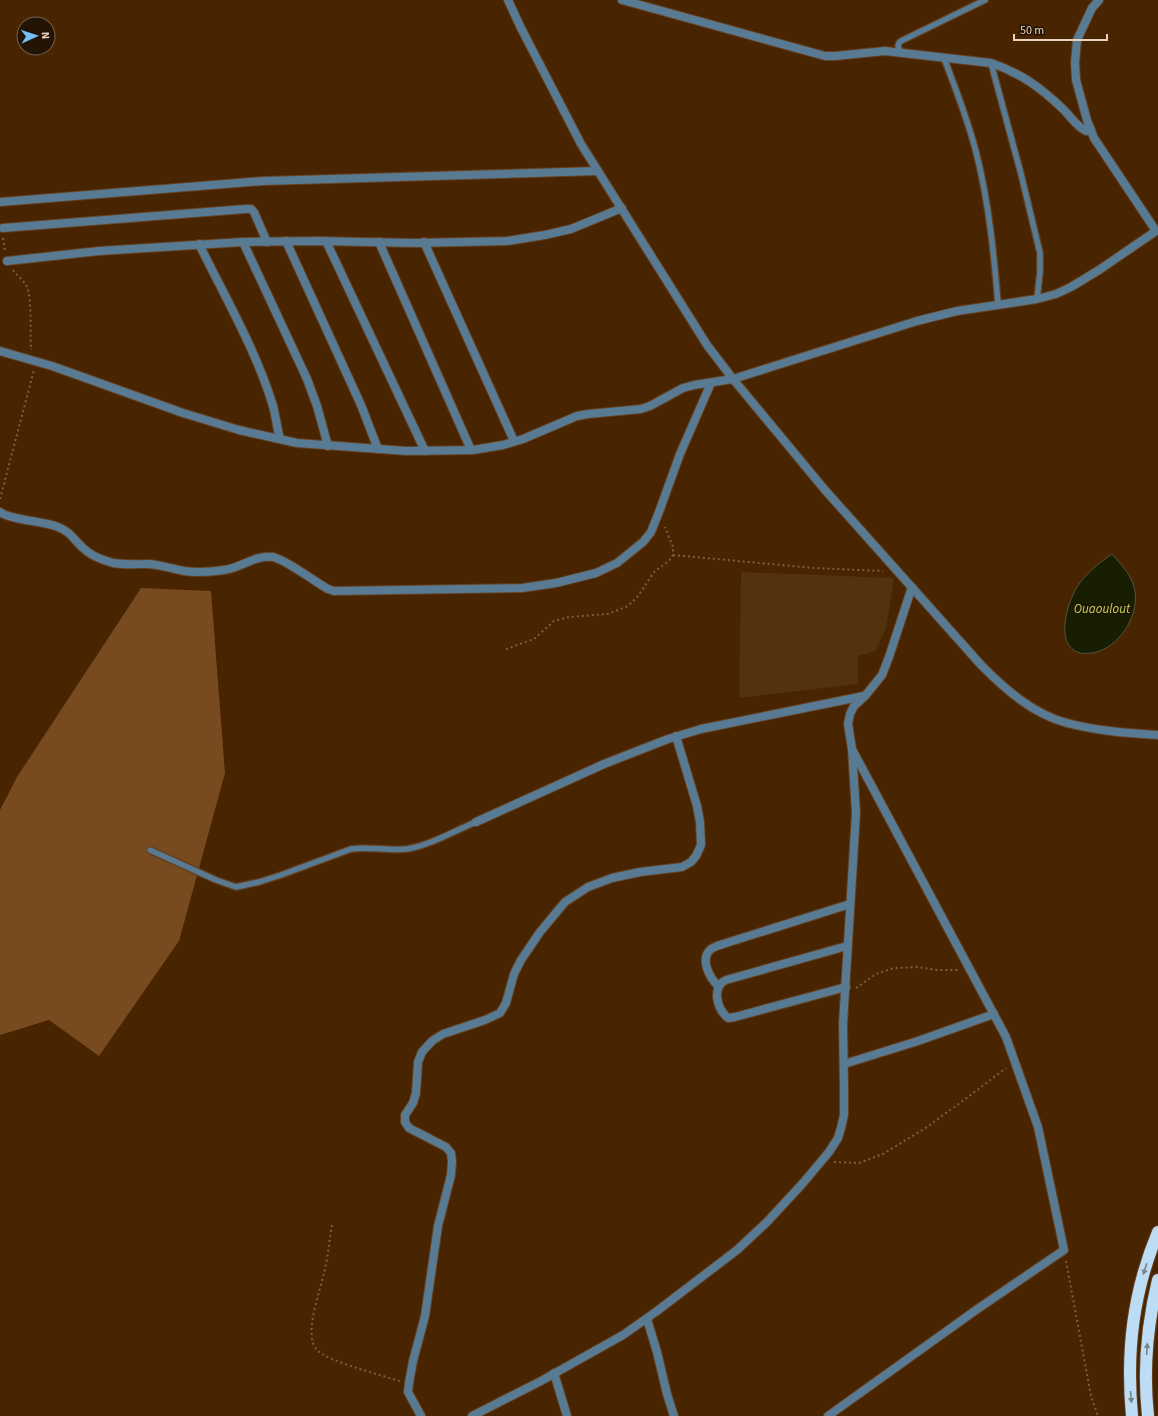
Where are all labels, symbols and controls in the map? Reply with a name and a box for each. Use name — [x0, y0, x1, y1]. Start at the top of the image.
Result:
north arrow — [16, 16, 56, 56]
scale bar — [1014, 16, 1107, 42]
text: 50 m — [1020, 22, 1044, 39]
text: N — [38, 31, 53, 40]
water label: Ouaoulout — [1074, 600, 1131, 618]
one-way arrow — [1142, 1263, 1148, 1275]
one-way arrow — [1143, 1343, 1150, 1355]
one-way arrow — [1127, 1391, 1134, 1403]

